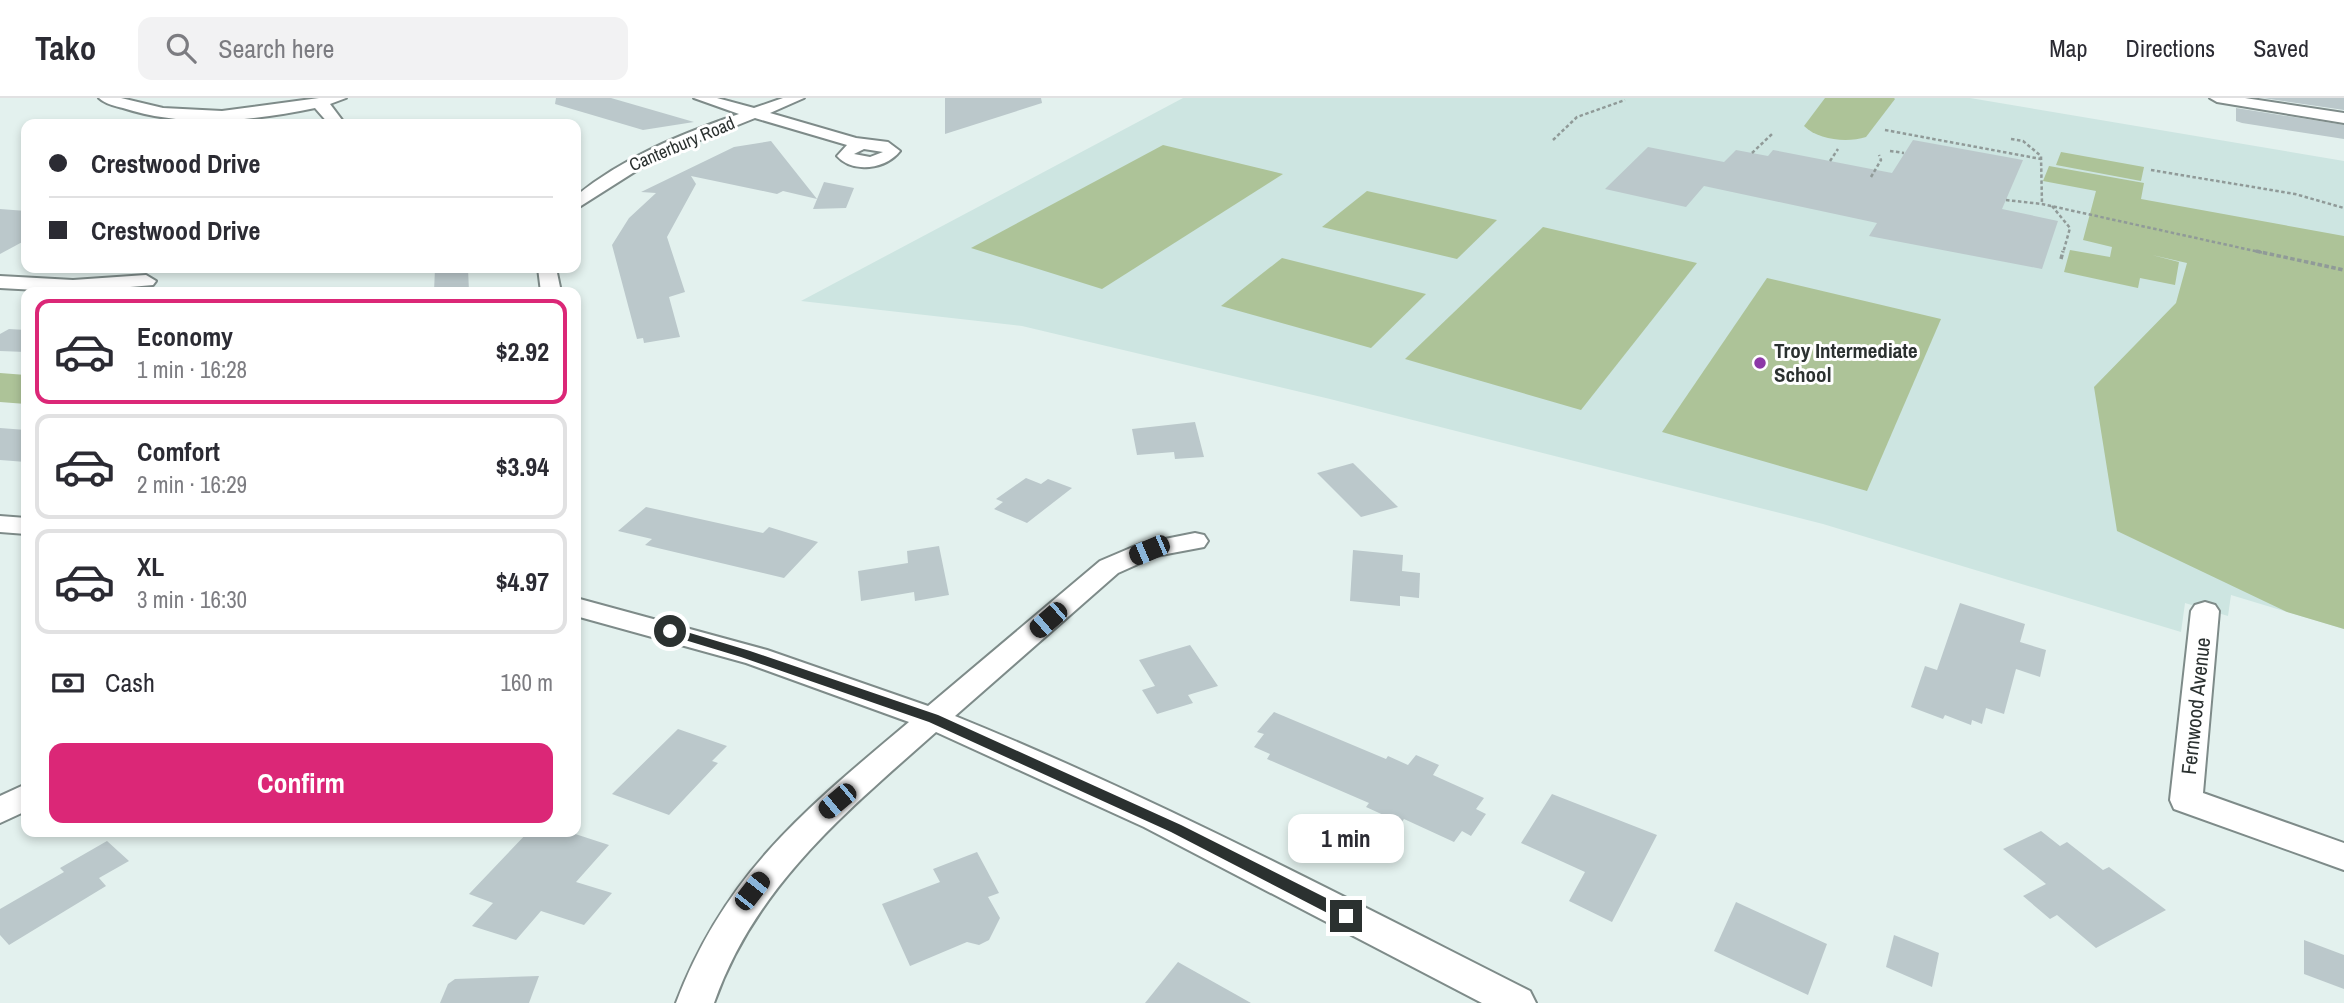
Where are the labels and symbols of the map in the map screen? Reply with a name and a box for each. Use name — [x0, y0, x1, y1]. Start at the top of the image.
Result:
street label: Canterbury Road — [625, 110, 738, 177]
place label: Troy Intermediate School — [1774, 336, 1918, 389]
marker: Troy Intermediate School — [1752, 355, 1768, 371]
car — [1126, 532, 1173, 568]
car — [1026, 598, 1071, 642]
route start — [654, 615, 686, 647]
street label: Fernwood Avenue — [2174, 636, 2217, 776]
car — [815, 779, 860, 823]
callout: 1 min — [1288, 814, 1404, 864]
car — [731, 868, 774, 914]
route end — [1330, 900, 1362, 932]

